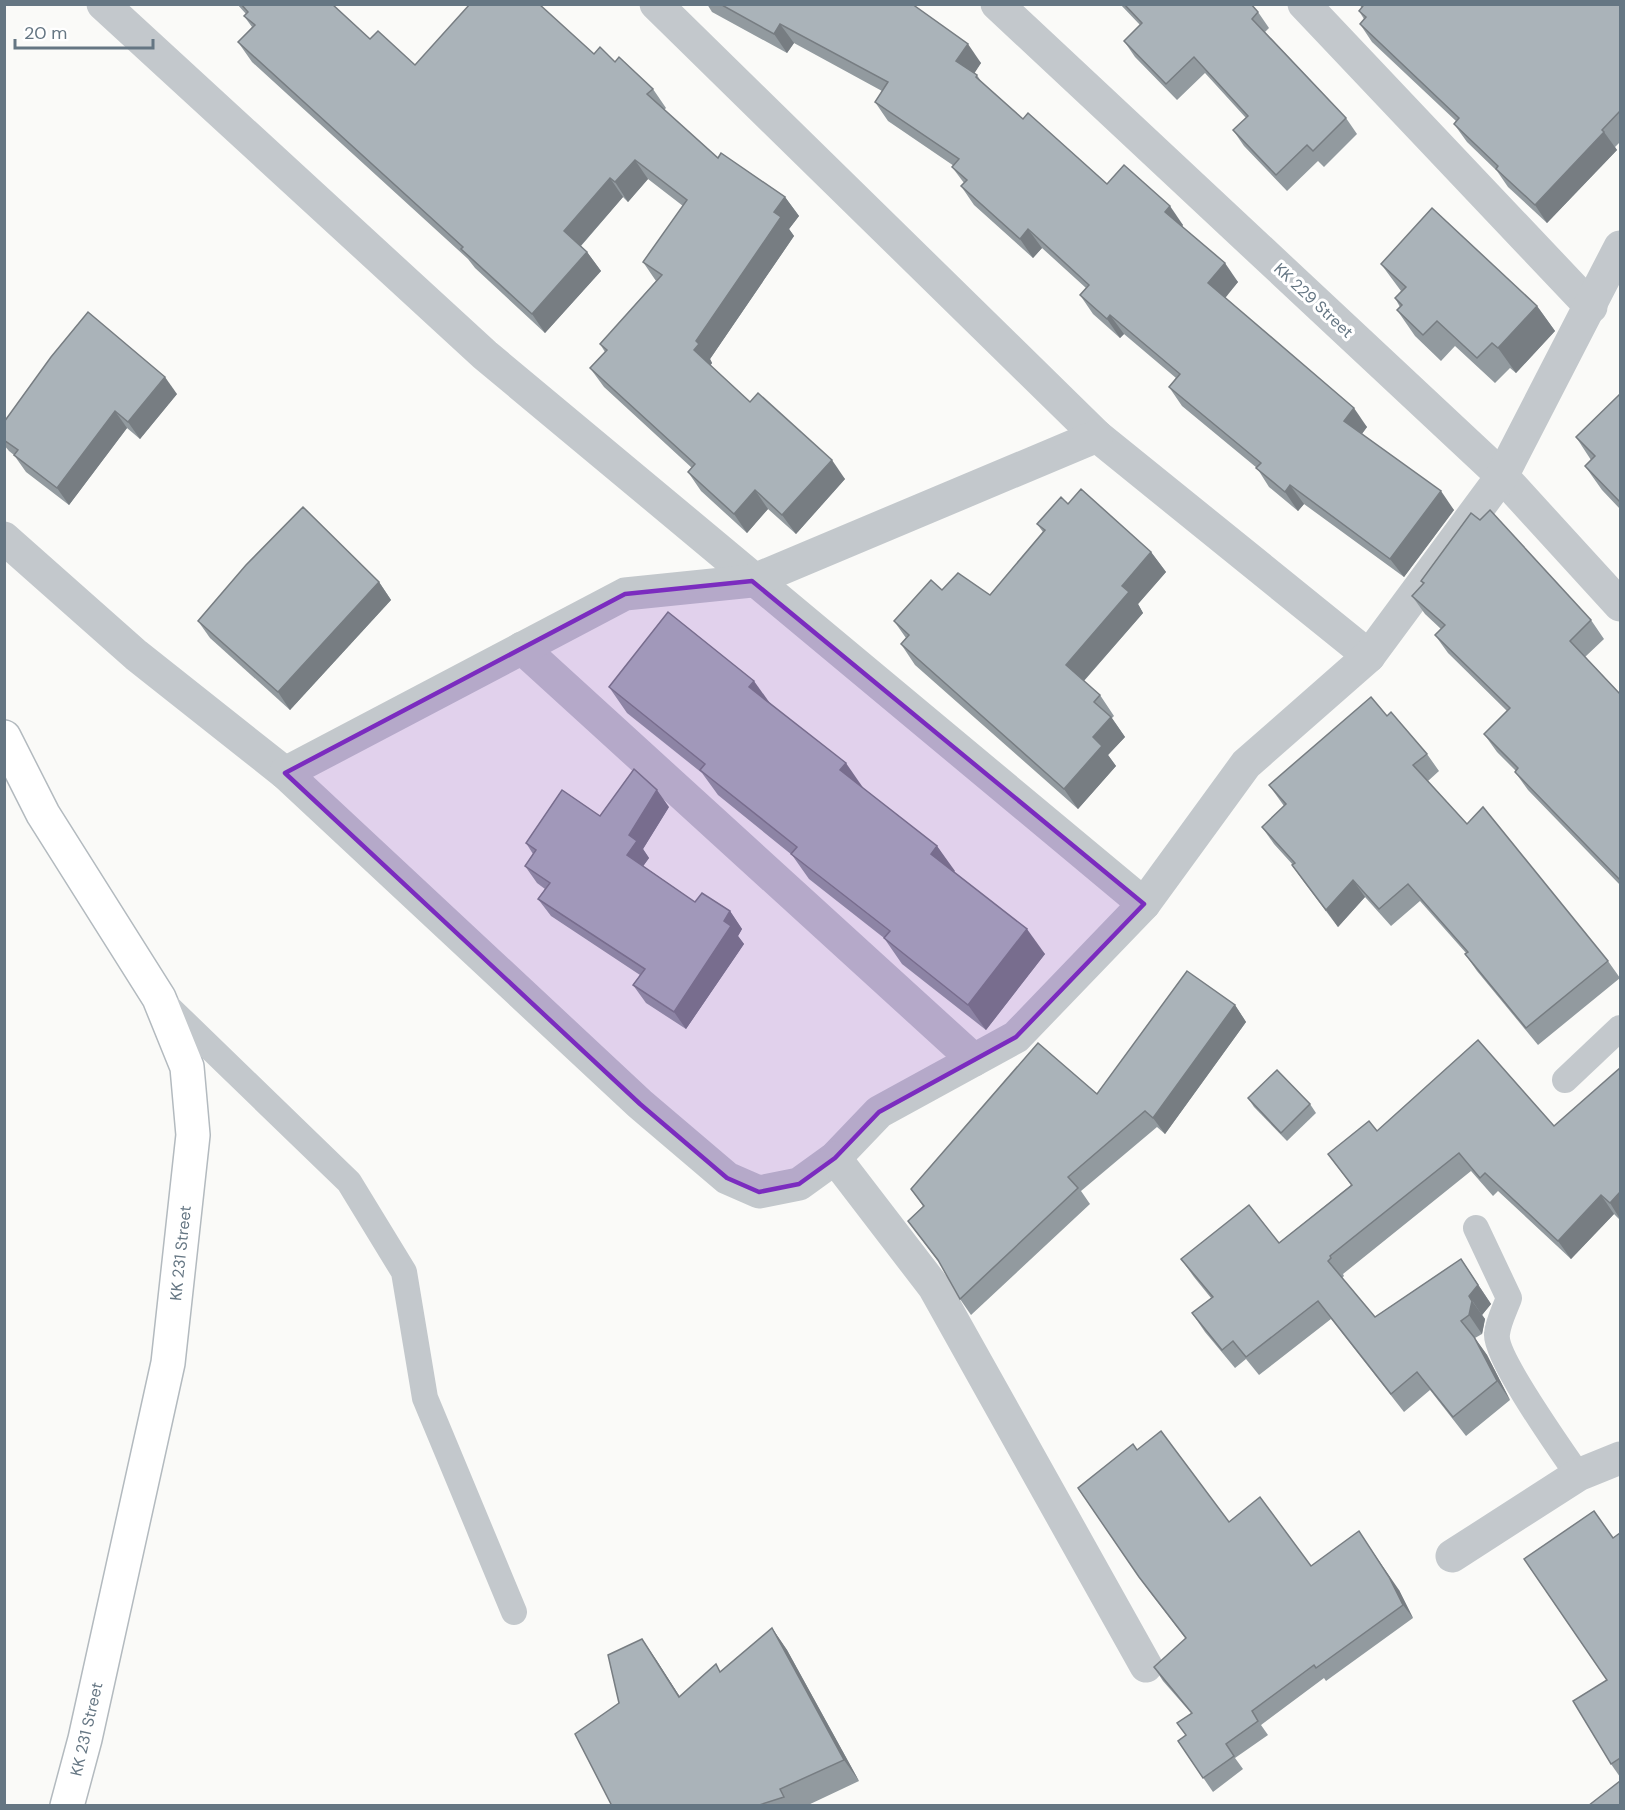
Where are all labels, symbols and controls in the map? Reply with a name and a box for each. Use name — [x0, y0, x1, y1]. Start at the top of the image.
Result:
scale bar — [15, 12, 153, 50]
text: 20 m — [24, 21, 67, 45]
street label: KK 229 Street — [1270, 258, 1358, 342]
street label: KK 231 Street — [165, 1204, 196, 1302]
street label: KK 231 Street — [65, 1680, 108, 1778]

